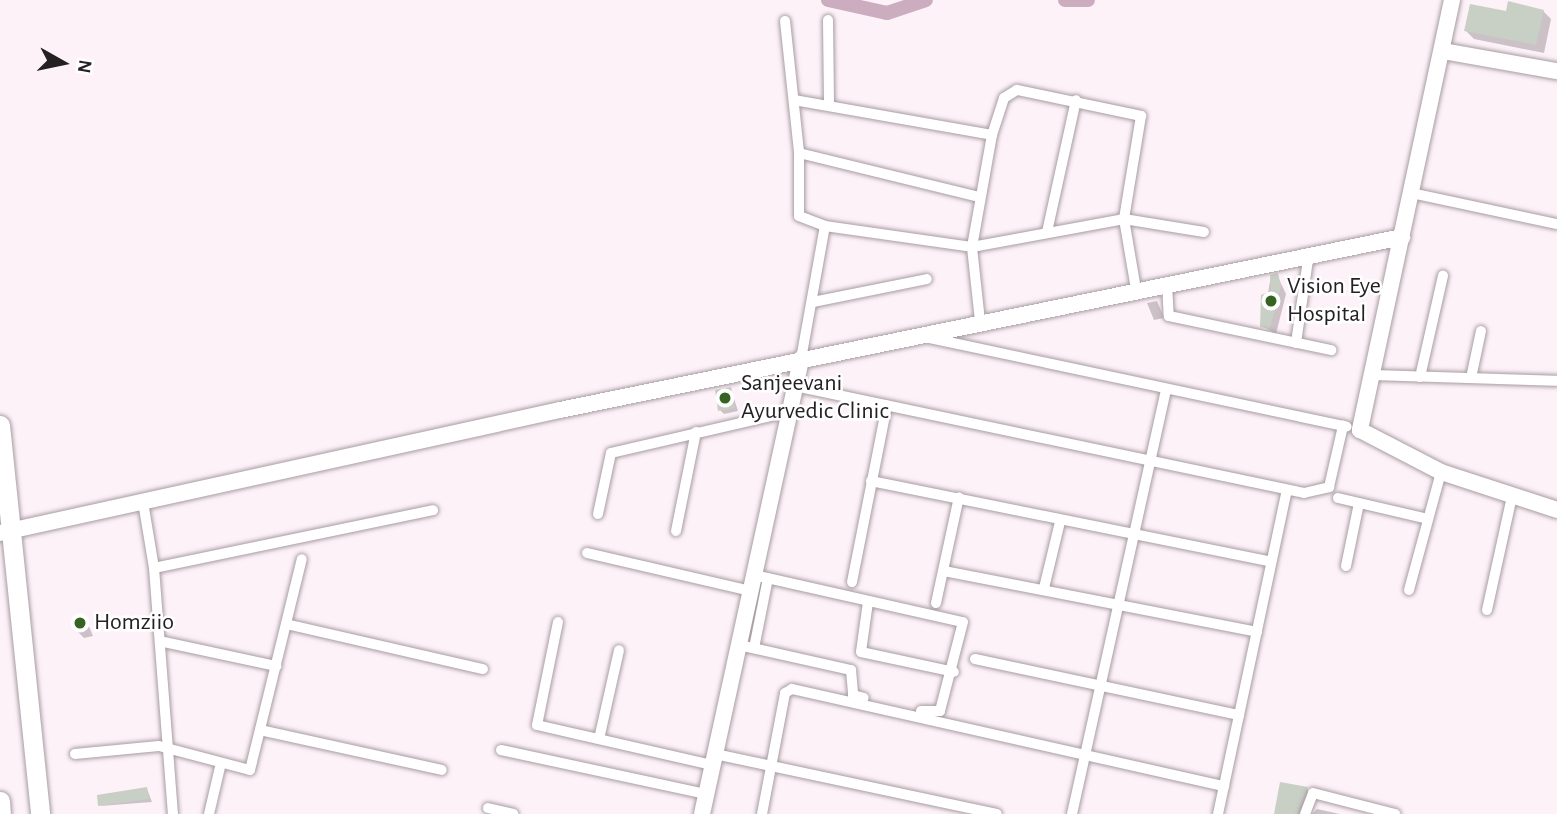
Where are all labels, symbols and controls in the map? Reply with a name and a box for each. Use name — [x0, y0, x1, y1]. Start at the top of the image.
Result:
north arrow — [28, 28, 98, 98]
text: N — [74, 58, 95, 74]
place label: Vision Eye Hospital — [1287, 273, 1381, 329]
marker: Vision Eye Hospital — [1261, 291, 1281, 311]
place label: Sanjeevani Ayurvedic Clinic — [741, 370, 889, 426]
marker: Sanjeevani Ayurvedic Clinic — [715, 388, 735, 408]
place label: Homziio — [94, 609, 174, 637]
marker: Homziio — [72, 615, 88, 631]

